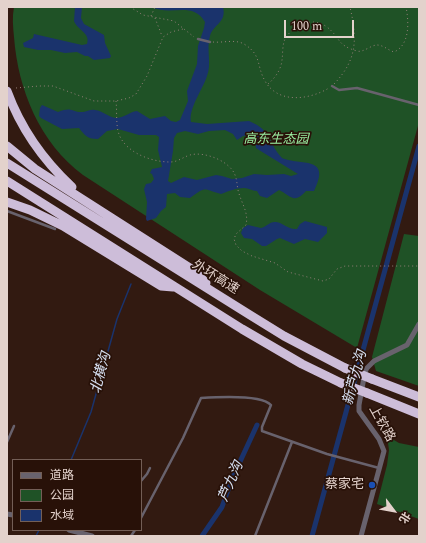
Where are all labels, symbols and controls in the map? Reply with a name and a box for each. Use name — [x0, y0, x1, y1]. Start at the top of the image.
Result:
scale bar — [286, 12, 356, 38]
text: 100 m — [291, 17, 322, 36]
park label: 高东生态园 — [244, 132, 308, 148]
street label: 外环高速 — [189, 258, 241, 298]
water label: 新芦九沟 — [341, 349, 371, 407]
water label: 北横沟 — [88, 351, 116, 395]
street label: 上钦路 — [365, 403, 397, 445]
legend — [12, 459, 142, 531]
water label: 芦九沟 — [216, 459, 248, 505]
text: 道路 — [50, 466, 74, 485]
place label: 蔡家宅 — [325, 477, 364, 493]
marker: 蔡家宅 — [367, 480, 377, 490]
text: 公园 — [50, 486, 74, 505]
north arrow — [374, 491, 414, 531]
text: 水域 — [50, 506, 74, 525]
text: 北 — [394, 508, 415, 527]

